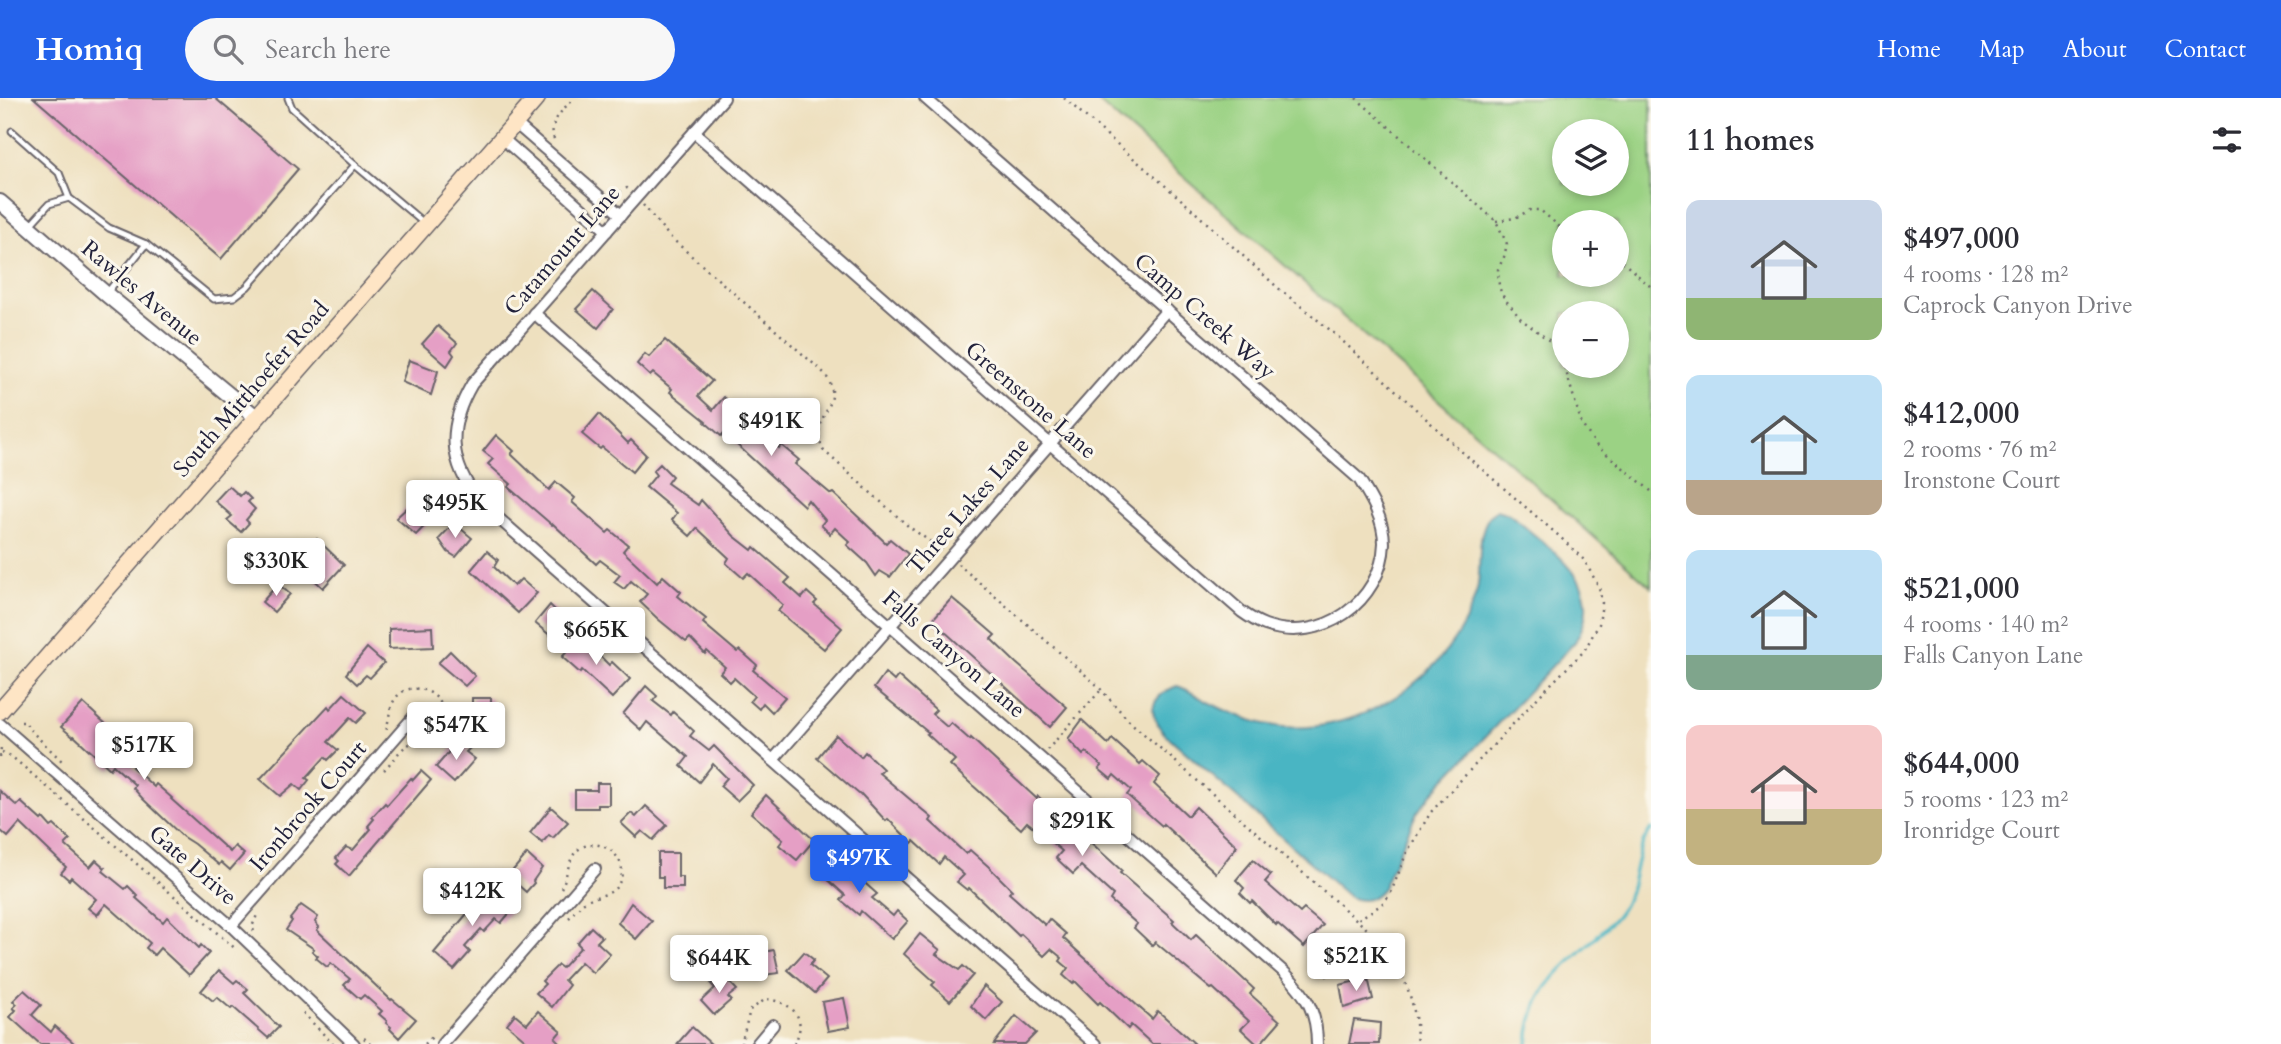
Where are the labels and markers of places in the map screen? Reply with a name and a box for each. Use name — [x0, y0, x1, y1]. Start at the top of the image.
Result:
pin: $491K — [722, 398, 820, 458]
pin: $495K — [406, 480, 504, 540]
pin: $330K — [227, 538, 325, 598]
pin: $665K — [547, 608, 645, 667]
pin: $547K — [407, 702, 505, 762]
pin: $517K — [95, 722, 193, 782]
pin: $291K — [1033, 798, 1131, 858]
pin: $497K — [810, 836, 908, 895]
pin: $412K — [423, 868, 521, 928]
pin: $521K — [1307, 934, 1405, 993]
pin: $644K — [670, 936, 768, 995]

